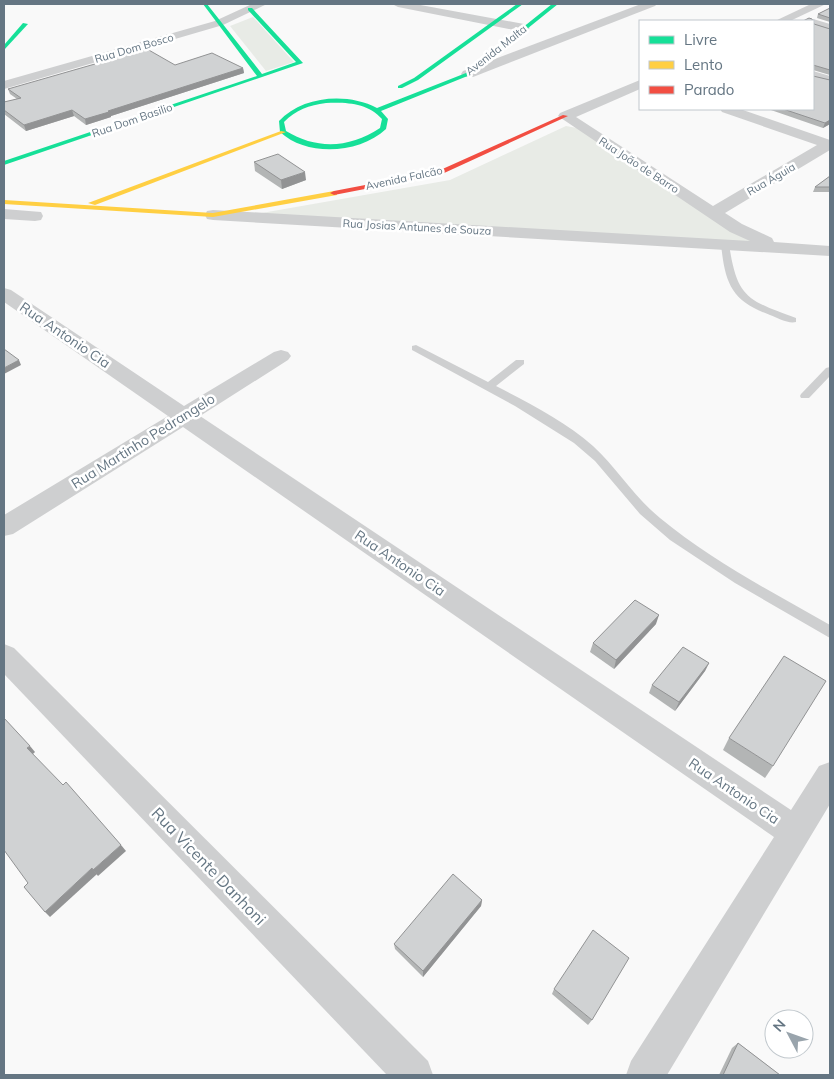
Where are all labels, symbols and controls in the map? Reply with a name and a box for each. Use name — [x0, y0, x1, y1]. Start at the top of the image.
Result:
legend — [639, 20, 814, 110]
street label: Avenida Malta — [463, 22, 529, 78]
street label: Rua Dom Bosco — [93, 30, 175, 66]
text: Livre — [684, 30, 717, 49]
text: Lento — [684, 55, 723, 74]
text: Parado — [684, 80, 734, 99]
street label: Rua Dom Basilio — [90, 100, 174, 140]
street label: Rua João de Barro — [596, 134, 682, 196]
street label: Rua Águia — [744, 160, 798, 198]
street label: Avenida Falcão — [364, 163, 444, 193]
street label: Rua Josias Antunes de Souza — [342, 216, 492, 238]
street label: Rua Antonio Cia — [16, 298, 114, 372]
street label: Rua Martinho Pedrangelo — [68, 389, 218, 493]
street label: Rua Antonio Cia — [351, 526, 449, 600]
street label: Rua Antonio Cia — [685, 754, 783, 828]
street label: Rua Vicente Danhoni — [148, 803, 270, 929]
north arrow — [764, 1009, 814, 1059]
text: N — [769, 1016, 789, 1035]

